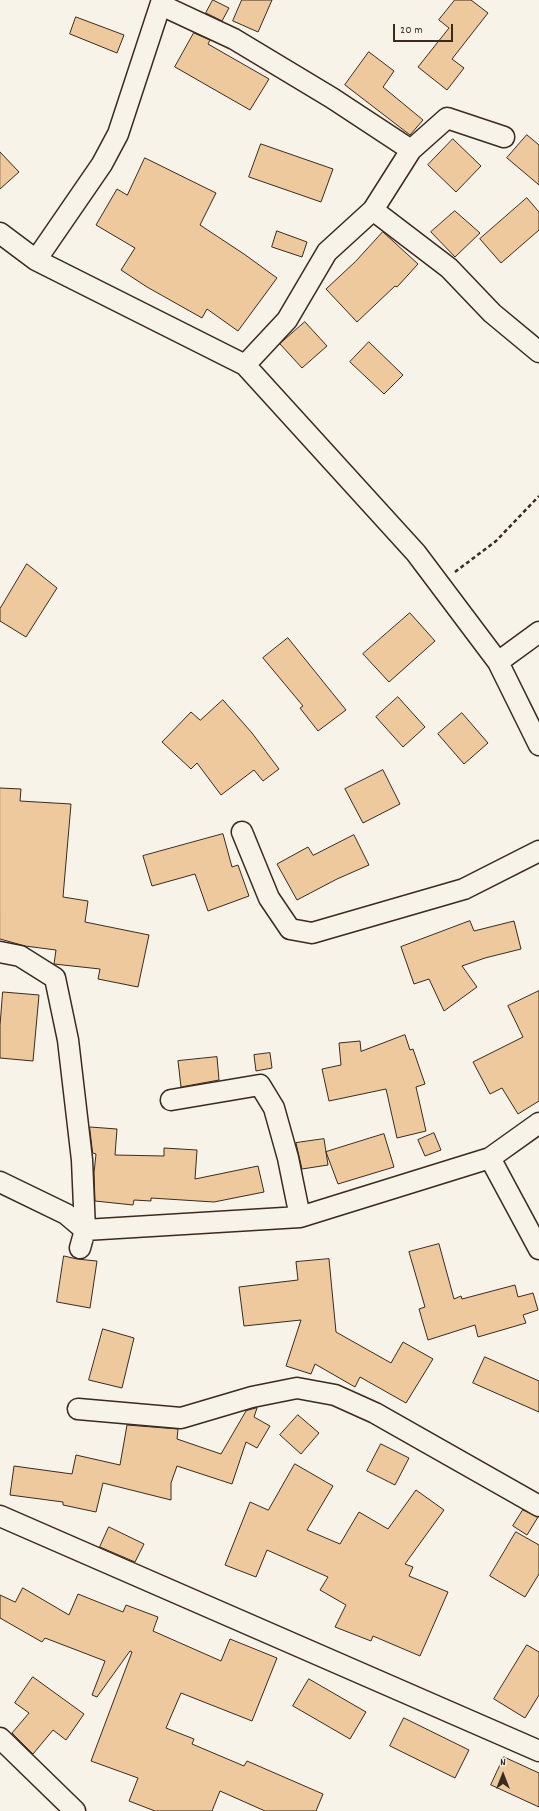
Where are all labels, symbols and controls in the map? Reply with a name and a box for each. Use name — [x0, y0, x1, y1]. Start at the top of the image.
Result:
scale bar — [395, 16, 455, 42]
text: 20 m — [400, 22, 423, 39]
north arrow — [483, 1755, 523, 1795]
text: N — [500, 1755, 506, 1771]

